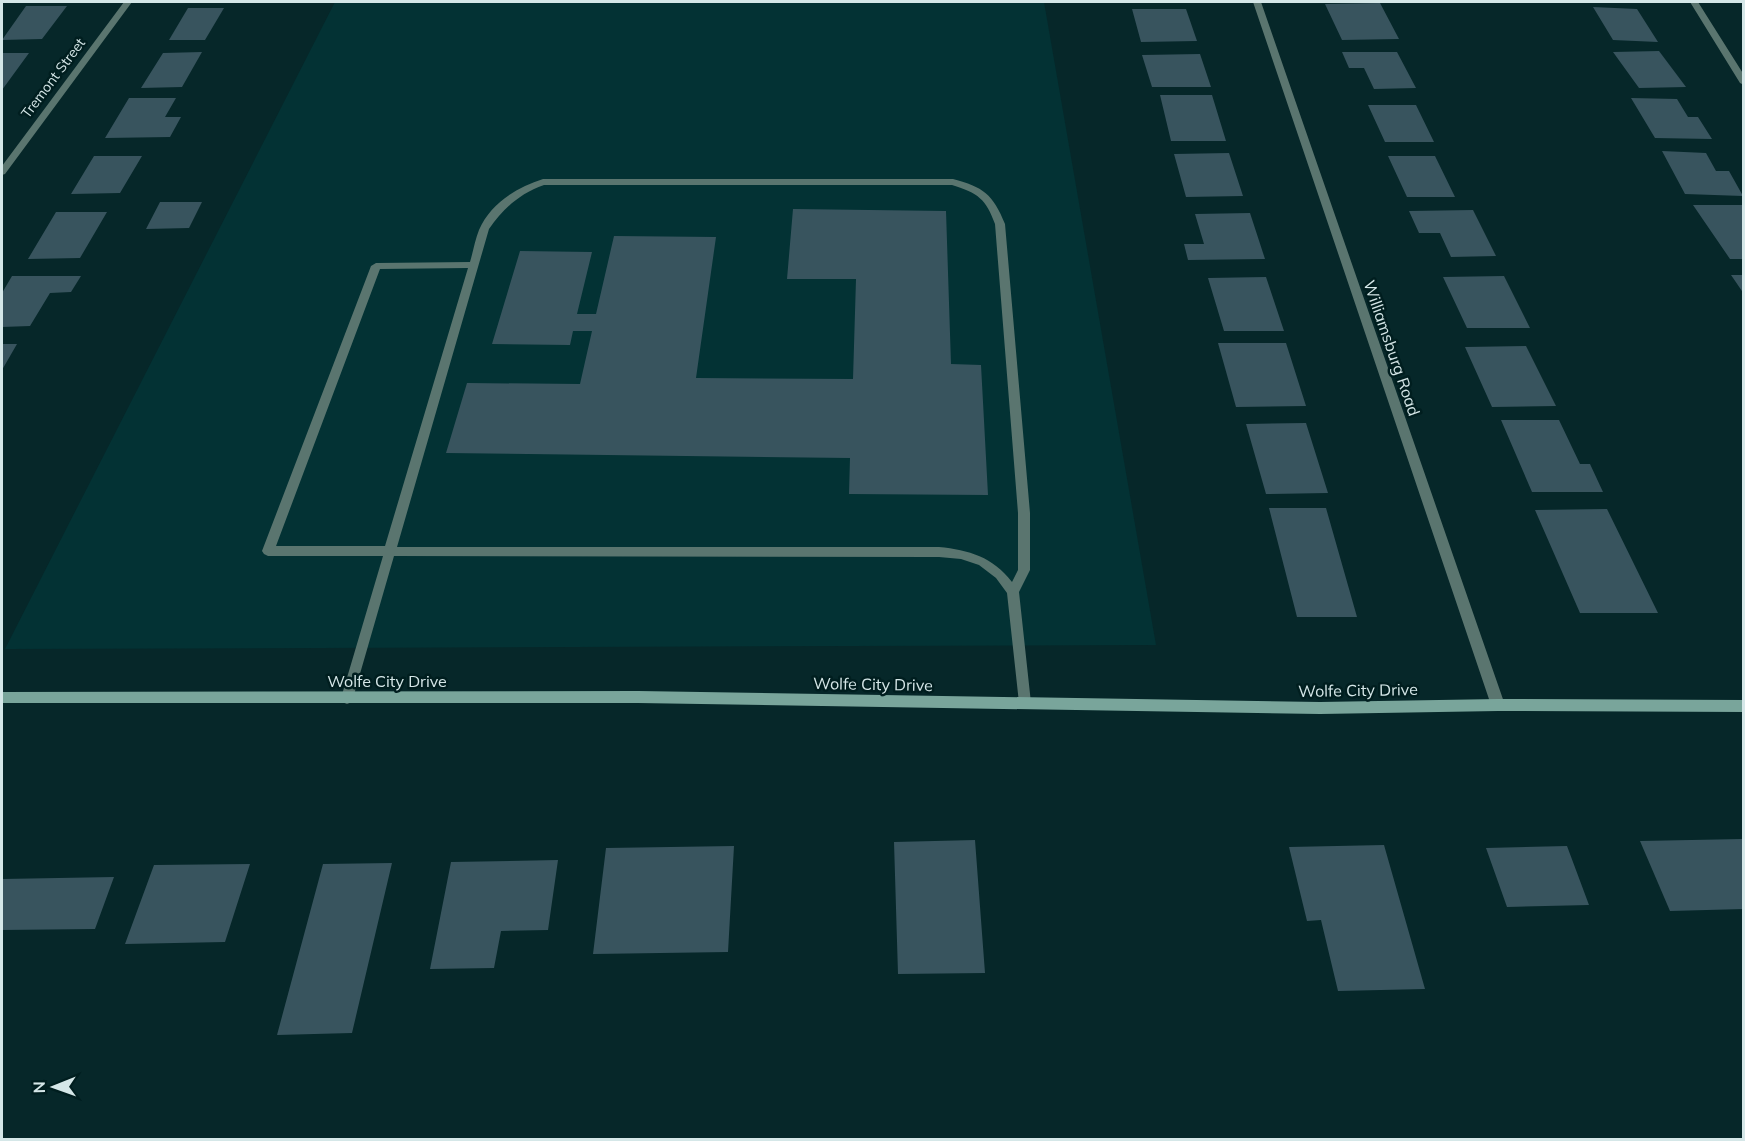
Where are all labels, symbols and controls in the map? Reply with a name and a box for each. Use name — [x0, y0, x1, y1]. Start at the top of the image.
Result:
street label: Tremont Street — [17, 34, 89, 122]
street label: Williamsburg Road — [1359, 278, 1425, 418]
street label: Wolfe City Drive — [327, 671, 447, 691]
street label: Wolfe City Drive — [813, 673, 933, 695]
street label: Wolfe City Drive — [1298, 679, 1418, 701]
north arrow — [24, 1057, 84, 1117]
text: N — [29, 1081, 49, 1093]

